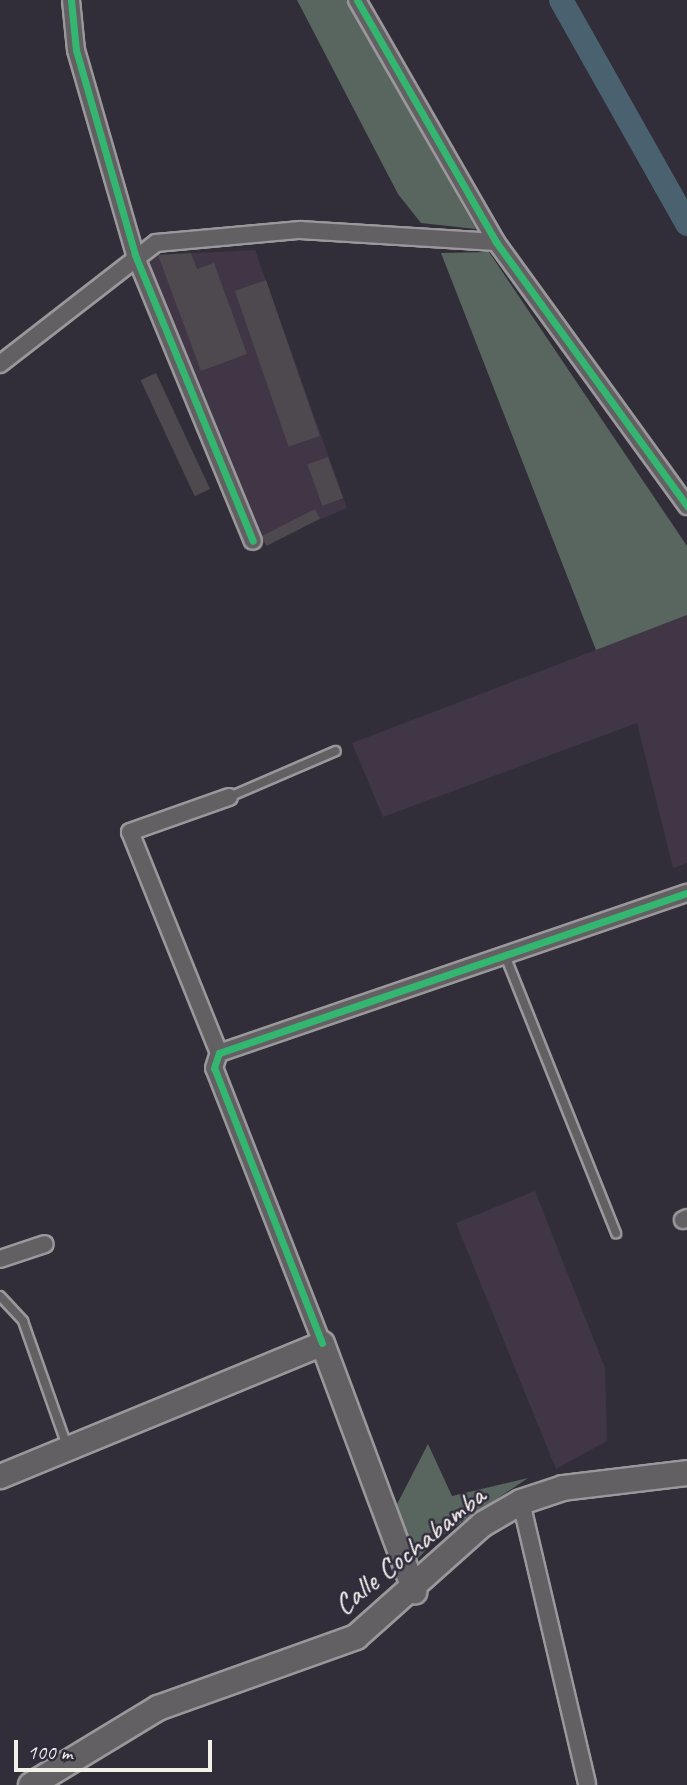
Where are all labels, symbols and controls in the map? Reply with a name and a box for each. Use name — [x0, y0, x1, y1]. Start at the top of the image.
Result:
street label: Calle Cochabamba — [326, 1478, 492, 1622]
scale bar — [18, 1726, 215, 1770]
text: 100 m — [27, 1739, 72, 1765]

